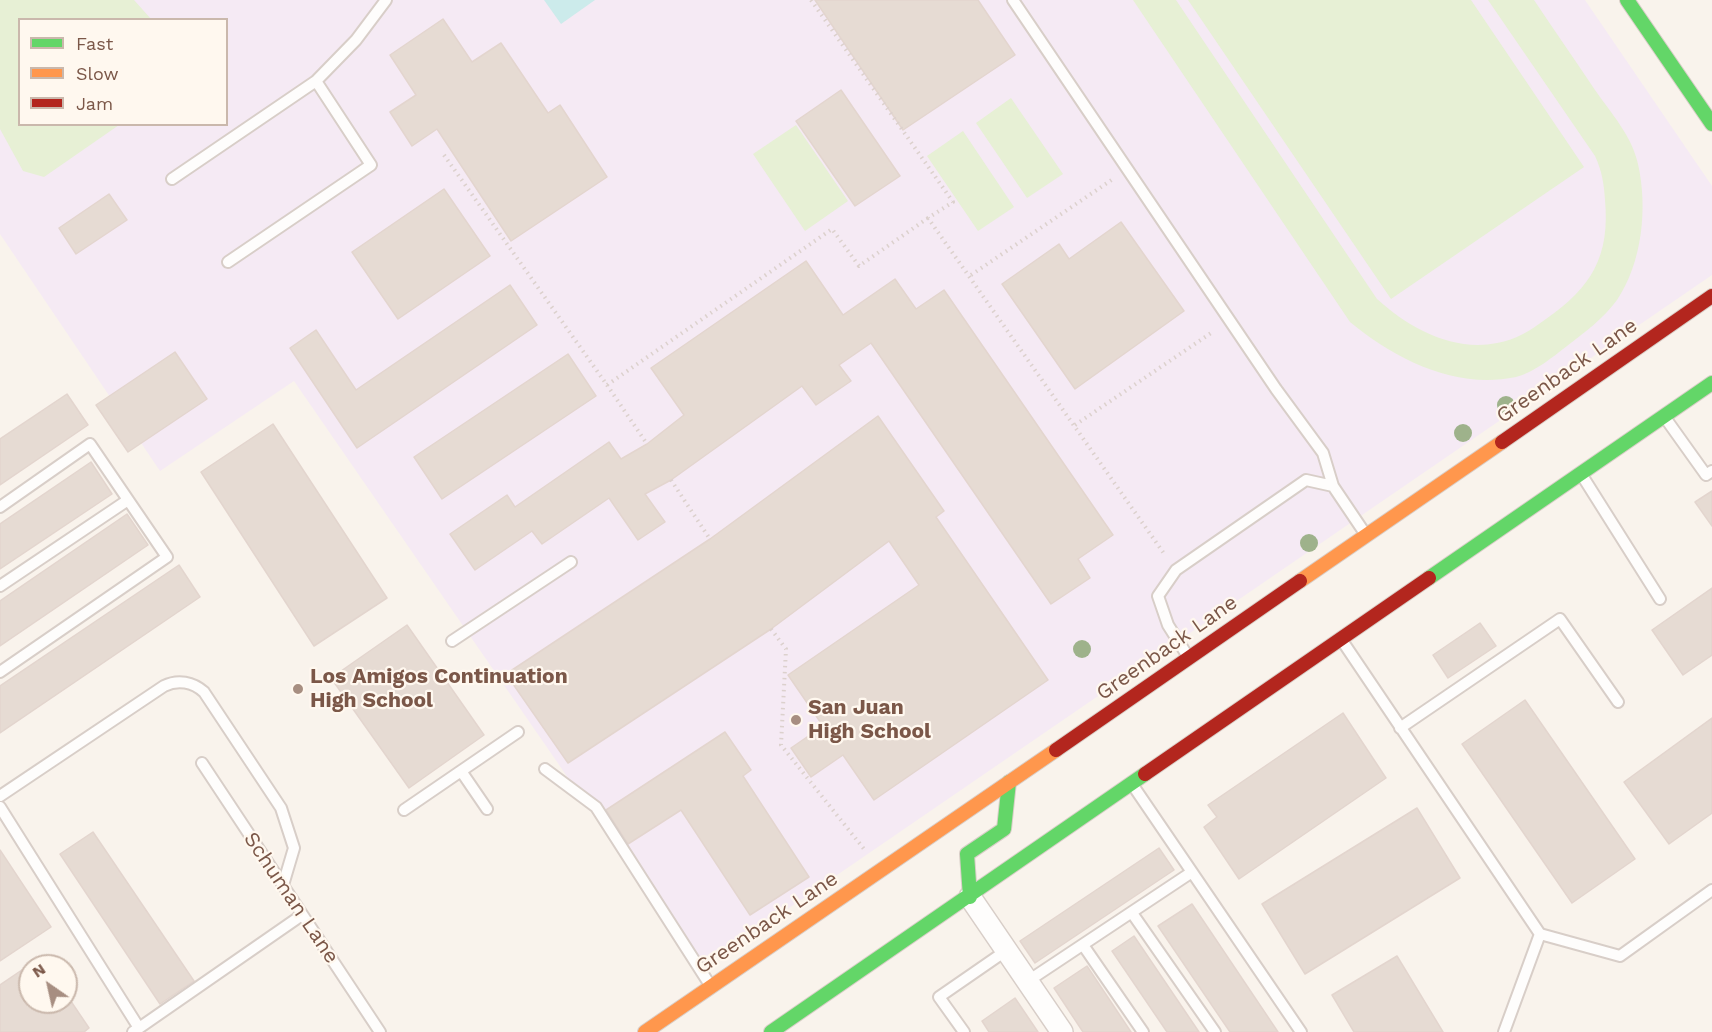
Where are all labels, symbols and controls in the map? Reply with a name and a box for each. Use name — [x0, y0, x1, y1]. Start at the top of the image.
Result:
legend — [18, 18, 228, 126]
text: Fast — [76, 33, 113, 54]
text: Slow — [76, 63, 119, 84]
text: Jam — [76, 93, 113, 114]
street label: Greenback Lane — [1492, 313, 1642, 429]
street label: Greenback Lane — [1092, 590, 1242, 706]
place label: Los Amigos Continuation High School — [310, 664, 568, 714]
marker: Los Amigos Continuation High School — [291, 682, 305, 696]
place label: San Juan High School — [808, 695, 931, 745]
marker: San Juan High School — [789, 713, 803, 727]
street label: Schuman Lane — [238, 828, 344, 968]
street label: Greenback Lane — [691, 866, 843, 980]
north arrow — [18, 954, 78, 1014]
text: N — [29, 959, 49, 982]

